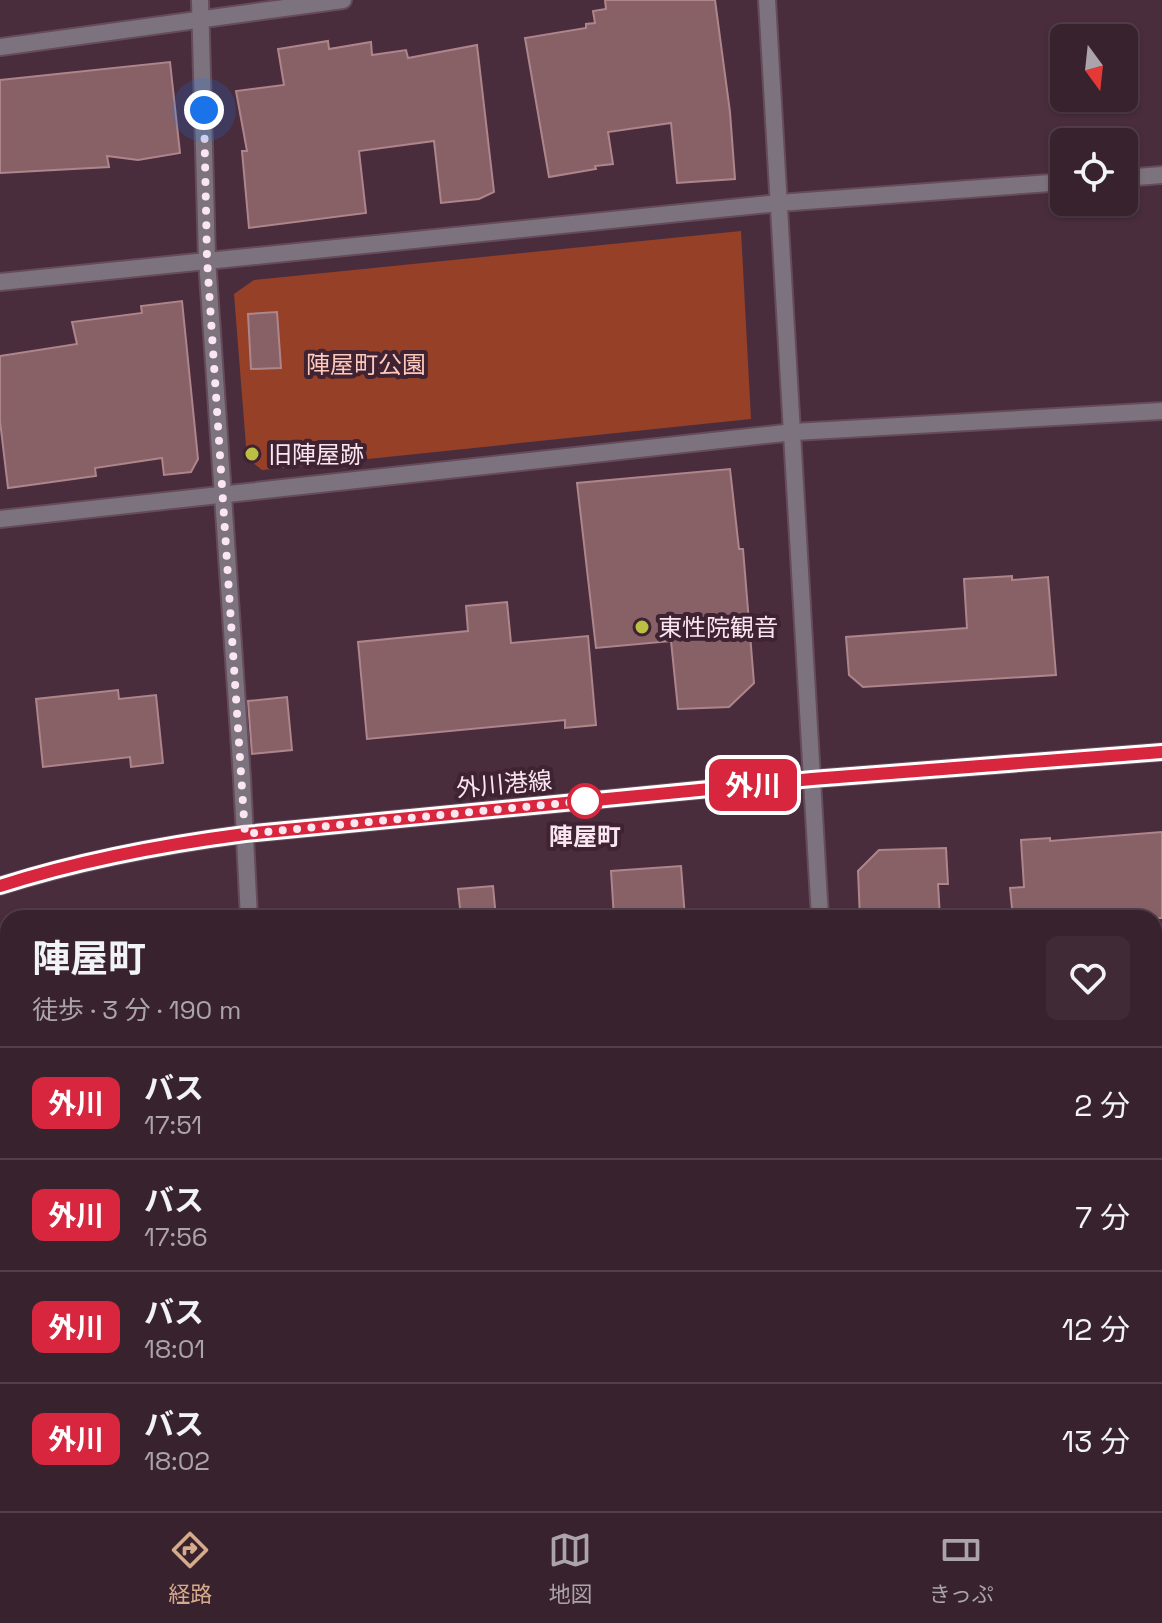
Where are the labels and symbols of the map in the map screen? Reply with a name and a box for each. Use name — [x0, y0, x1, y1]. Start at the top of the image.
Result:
north arrow — [1050, 24, 1138, 112]
your location — [184, 90, 224, 130]
park label: 陣屋町公園 — [306, 349, 426, 380]
place label: 旧陣屋跡 — [268, 439, 364, 470]
marker: 旧陣屋跡 — [243, 445, 261, 463]
place label: 東性院観音 — [658, 612, 778, 643]
marker: 東性院観音 — [633, 618, 651, 636]
line badge: 外川 — [717, 759, 789, 811]
street label: 外川港線 — [455, 764, 553, 804]
marker: 陣屋町 — [568, 784, 602, 818]
place label: 陣屋町 — [549, 821, 621, 852]

